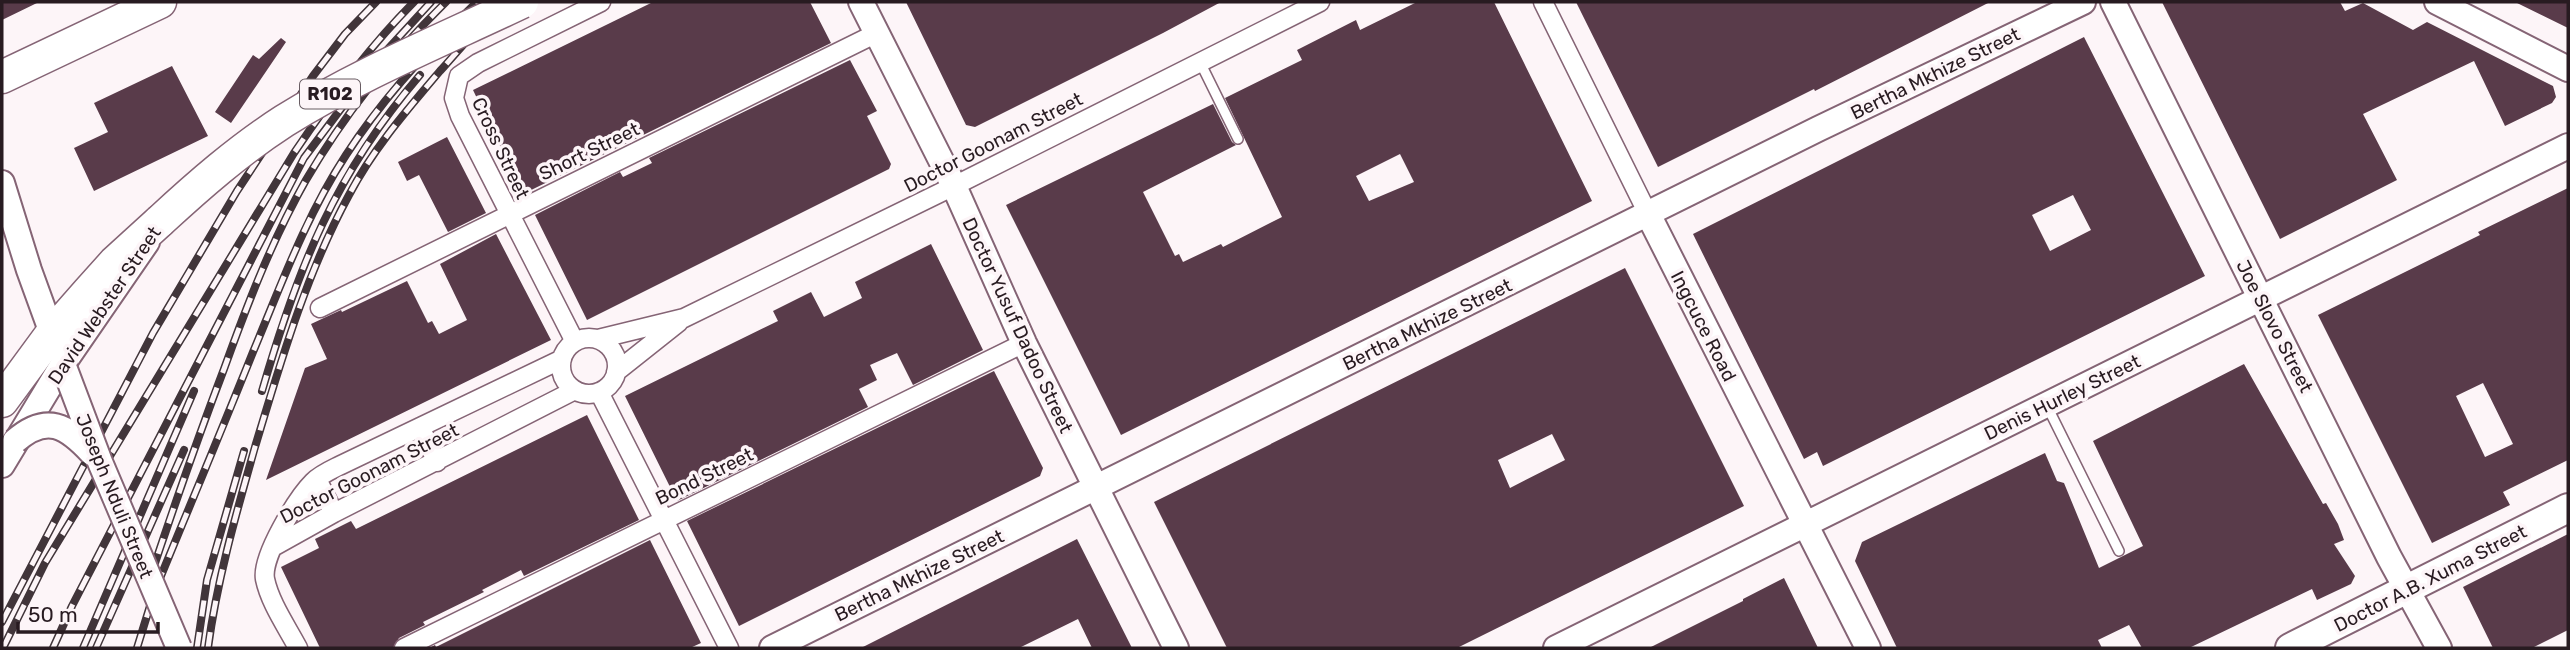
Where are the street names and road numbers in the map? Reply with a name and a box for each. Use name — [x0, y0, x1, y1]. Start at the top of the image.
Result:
street label: Bertha Mkhize Street — [1847, 22, 2024, 124]
road number: R102 — [300, 80, 360, 108]
street label: Doctor Goonam Street — [900, 87, 1087, 198]
street label: Cross Street — [467, 94, 534, 203]
street label: Short Street — [535, 117, 644, 186]
street label: Doctor Yusuf Dadoo Street — [957, 214, 1078, 437]
street label: David Webster Street — [43, 222, 166, 388]
street label: Joe Slovo Street — [2231, 256, 2318, 397]
street label: Ingcuce Road — [1666, 267, 1741, 385]
street label: Bertha Mkhize Street — [1339, 273, 1516, 375]
street label: Denis Hurley Street — [1980, 349, 2145, 445]
street label: Joseph Nduli Street — [71, 410, 158, 582]
street label: Doctor Goonam Street — [276, 418, 463, 529]
street label: Bond Street — [652, 443, 757, 510]
street label: Doctor A.B. Xuma Street — [2330, 520, 2531, 637]
street label: Bertha Mkhize Street — [831, 524, 1008, 626]

